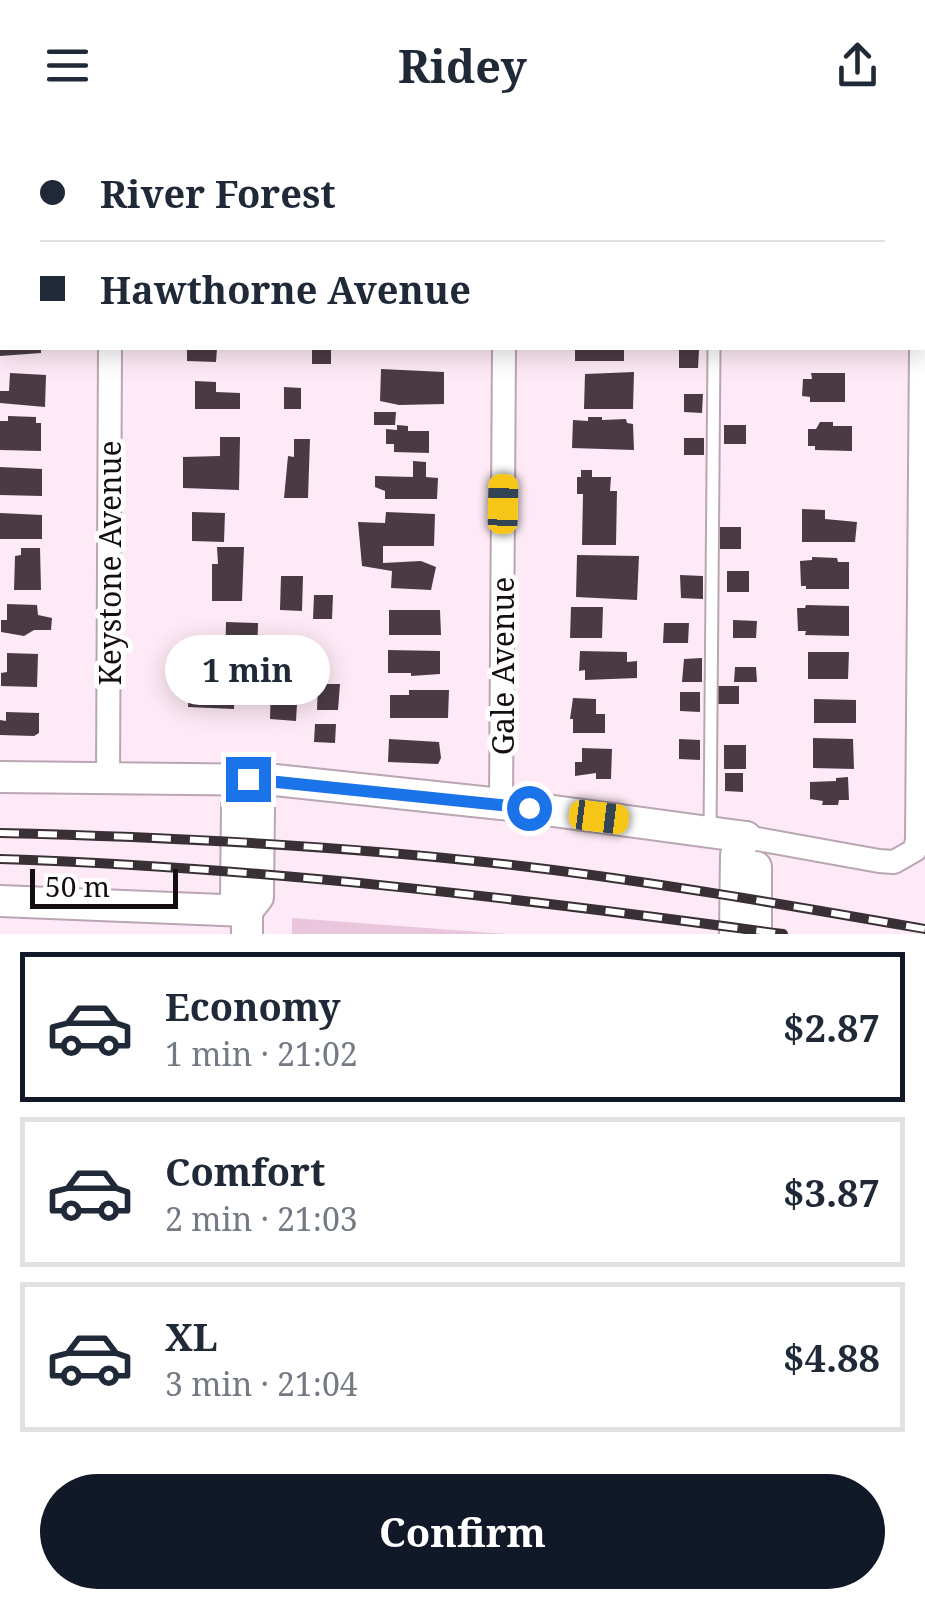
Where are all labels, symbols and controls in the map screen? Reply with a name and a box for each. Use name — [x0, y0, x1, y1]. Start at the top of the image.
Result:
text: Ridey — [398, 35, 527, 96]
icon: menu — [40, 38, 95, 93]
icon: share — [830, 38, 885, 93]
text: River Forest — [100, 167, 336, 219]
text: Hawthorne Avenue — [100, 263, 471, 315]
street label: Keystone Avenue — [89, 440, 130, 686]
car — [487, 474, 519, 534]
street label: Gale Avenue — [482, 577, 523, 755]
callout: 1 min — [166, 634, 330, 704]
text: 1 min — [202, 648, 293, 691]
route end — [226, 757, 271, 802]
route start — [507, 786, 552, 831]
car — [567, 798, 631, 836]
scale bar — [30, 864, 178, 908]
text: 50 m — [45, 867, 110, 905]
text: Economy — [165, 980, 341, 1032]
icon: car — [45, 982, 135, 1072]
text: $2.87 — [783, 1001, 880, 1053]
text: 1 min · 21:02 — [165, 1032, 358, 1075]
text: Comfort — [165, 1145, 325, 1197]
icon: car — [45, 1147, 135, 1237]
text: $3.87 — [783, 1166, 880, 1218]
text: 2 min · 21:03 — [165, 1197, 358, 1240]
text: XL — [165, 1310, 218, 1362]
icon: car — [45, 1312, 135, 1402]
text: $4.88 — [783, 1331, 880, 1383]
text: 3 min · 21:04 — [165, 1362, 358, 1405]
button: Confirm — [40, 1474, 885, 1589]

